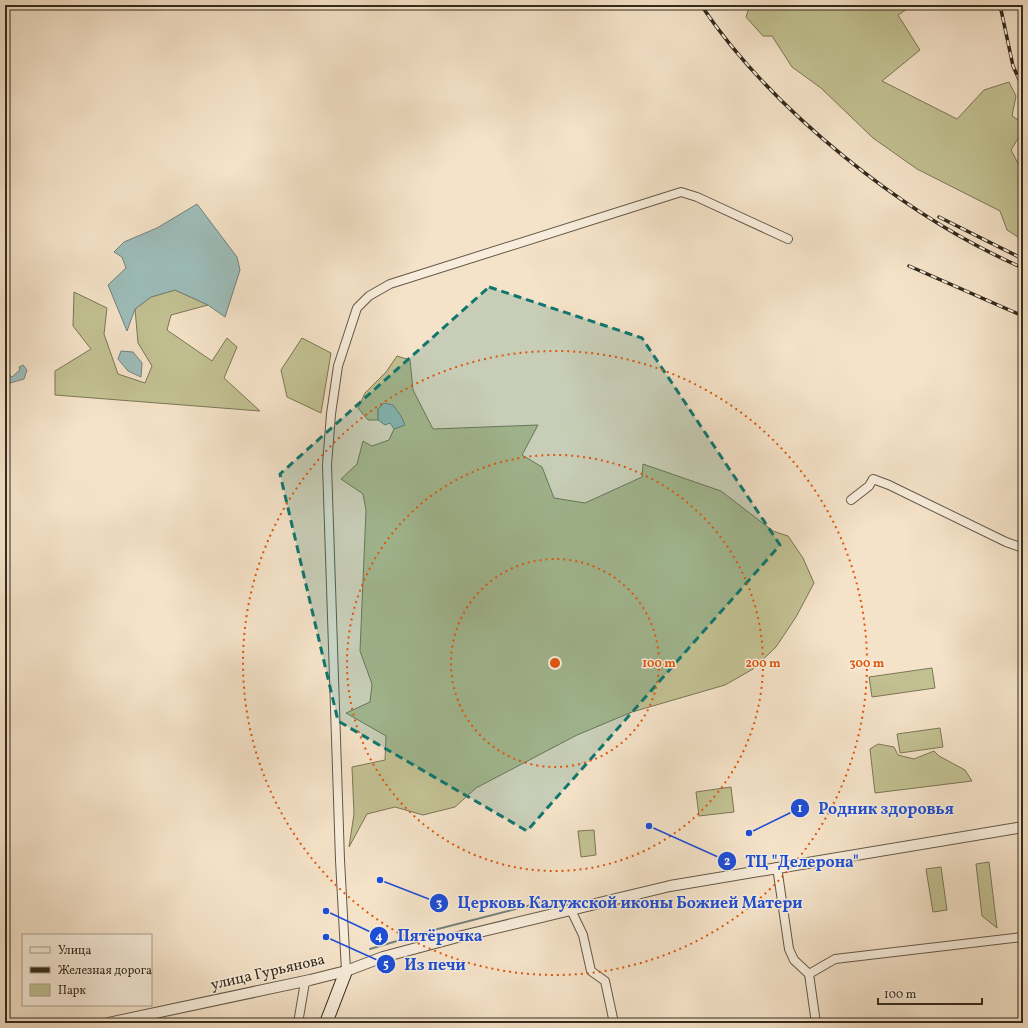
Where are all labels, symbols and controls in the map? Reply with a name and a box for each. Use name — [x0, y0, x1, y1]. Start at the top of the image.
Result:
centre of rings — [548, 656, 562, 670]
text: 100 m — [642, 656, 676, 672]
text: 200 m — [745, 656, 781, 672]
text: 300 m — [850, 656, 885, 672]
callout: Родник здоровья — [790, 794, 961, 822]
text: Родник здоровья — [818, 799, 954, 821]
text: 1 — [798, 801, 803, 817]
callout: ТЦ "Делерона" — [717, 847, 867, 875]
text: ТЦ "Делерона" — [745, 852, 859, 874]
text: 2 — [724, 854, 730, 870]
callout: Церковь Калужской иконы Божией Матери — [429, 889, 810, 917]
text: Церковь Калужской иконы Божией Матери — [457, 893, 803, 915]
text: 3 — [436, 896, 442, 912]
callout: Пятёрочка — [369, 922, 491, 950]
text: Пятёрочка — [397, 926, 483, 948]
text: 4 — [375, 929, 383, 945]
legend — [22, 934, 152, 1006]
text: Улица — [58, 943, 91, 959]
street label: улица Гурьянова — [209, 950, 327, 996]
callout: Из печи — [376, 950, 474, 978]
text: Из печи — [404, 955, 466, 977]
text: 5 — [383, 957, 389, 973]
text: Железная дорога — [58, 963, 152, 979]
scale bar — [878, 980, 982, 1006]
text: Парк — [58, 983, 86, 999]
text: 100 m — [884, 987, 917, 1003]

